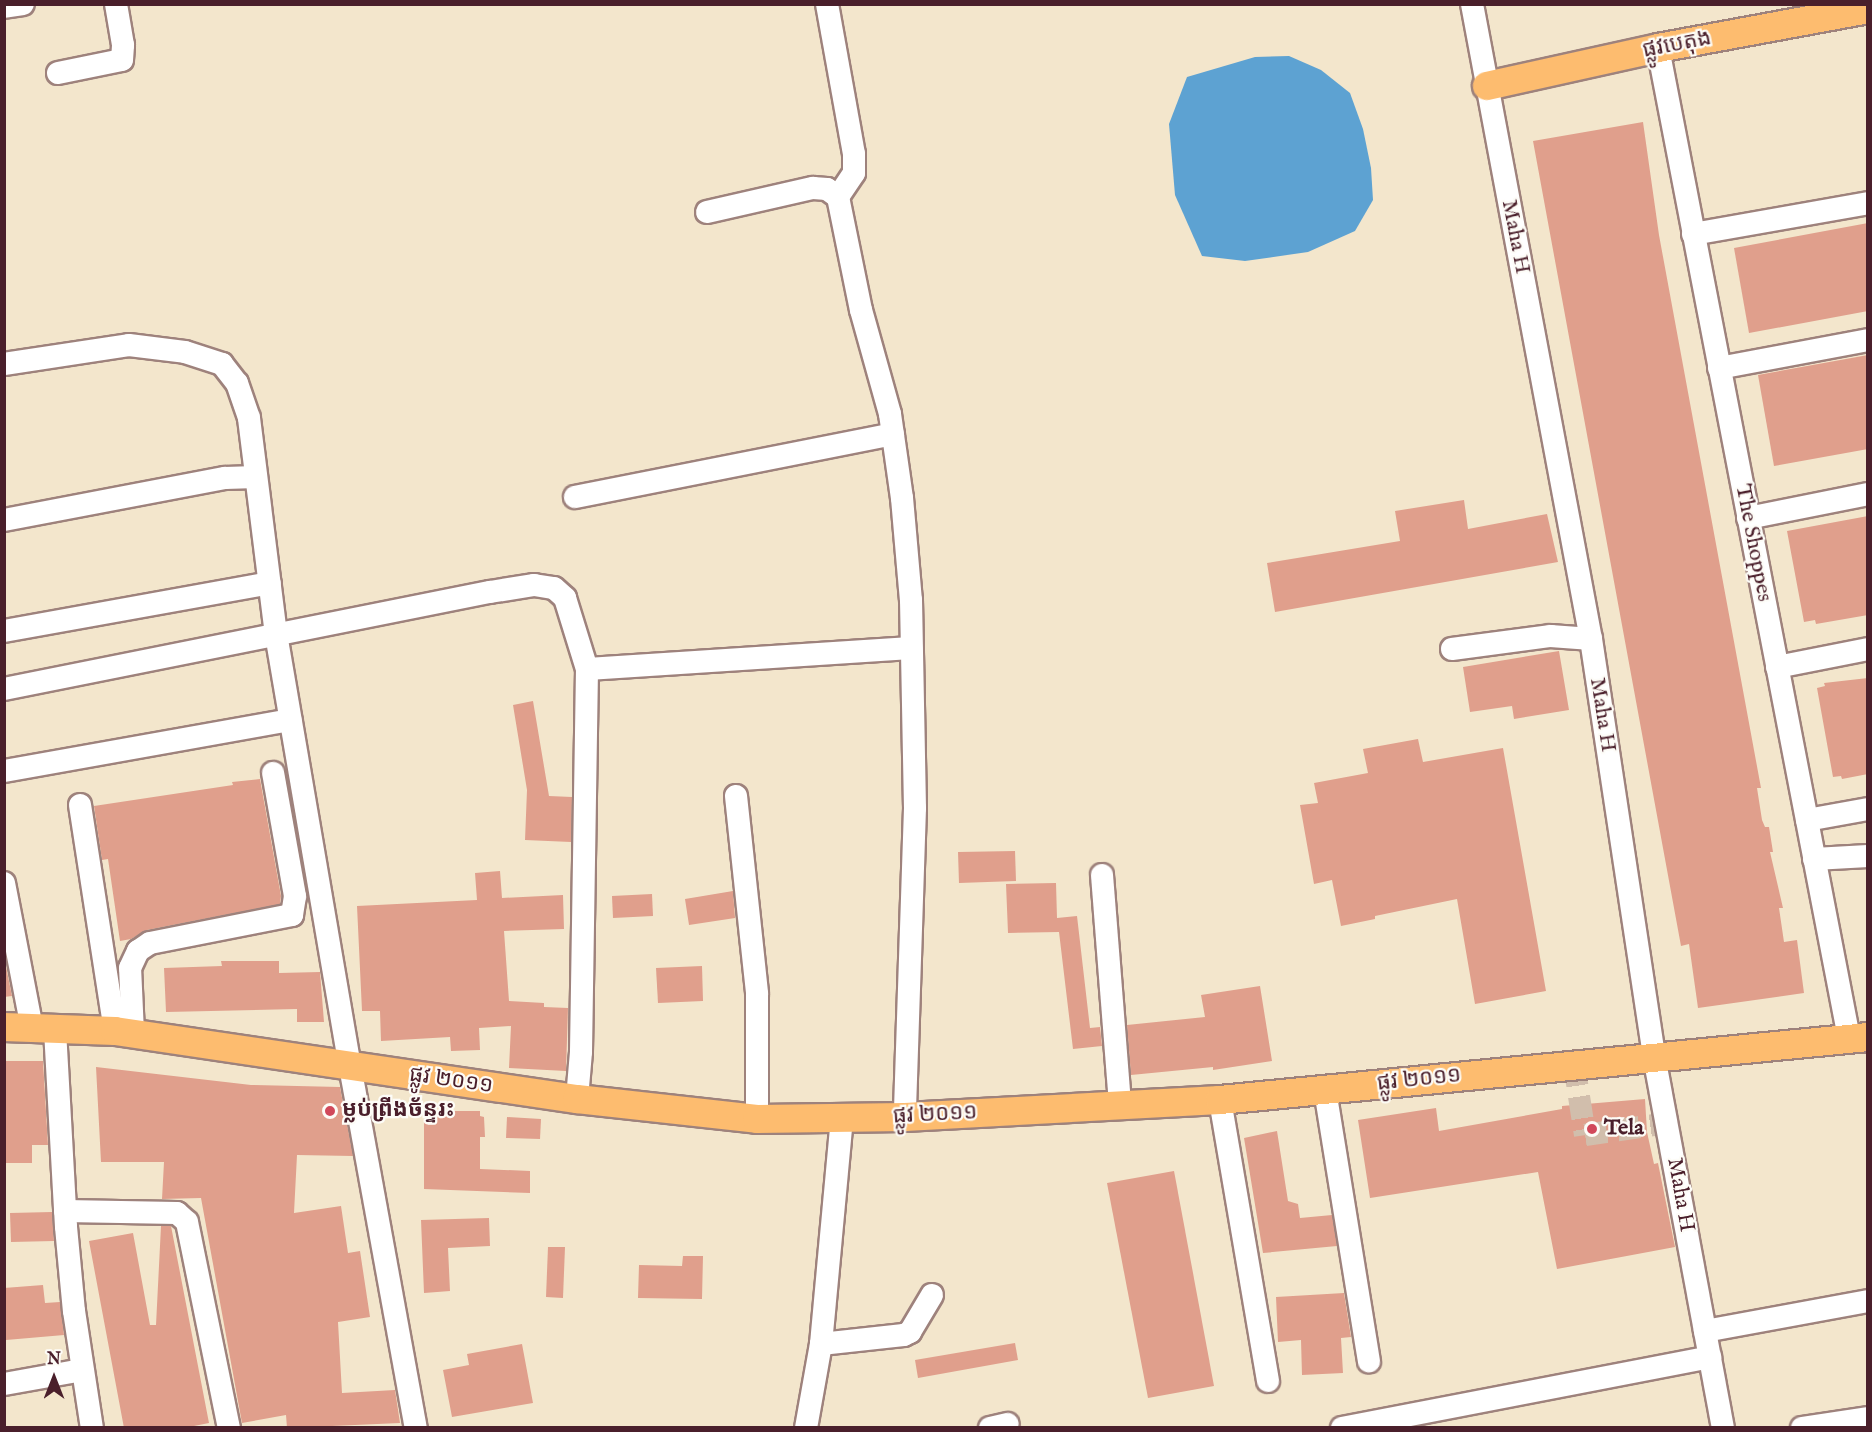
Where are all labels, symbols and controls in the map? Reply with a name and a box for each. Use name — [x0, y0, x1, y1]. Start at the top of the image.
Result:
street label: ផ្លូវបេតុង — [1640, 25, 1714, 65]
street label: Maha H — [1495, 198, 1535, 276]
street label: The Shoppes — [1729, 482, 1777, 604]
street label: Maha H — [1583, 676, 1621, 754]
street label: ផ្លូវ ២០១១ — [407, 1062, 495, 1100]
street label: ផ្លូវ ២០១១ — [1376, 1062, 1462, 1098]
place label: ម្លប់ព្រីងច័ន្ទរះ — [342, 1098, 455, 1124]
street label: ផ្លូវ ២០១១ — [892, 1100, 978, 1130]
marker: ម្លប់ព្រីងច័ន្ទរះ — [323, 1104, 337, 1118]
place label: Tela — [1604, 1116, 1644, 1142]
marker: Tela — [1585, 1122, 1599, 1136]
street label: Maha H — [1660, 1156, 1700, 1234]
north arrow — [24, 1348, 84, 1408]
text: N — [47, 1350, 61, 1370]

